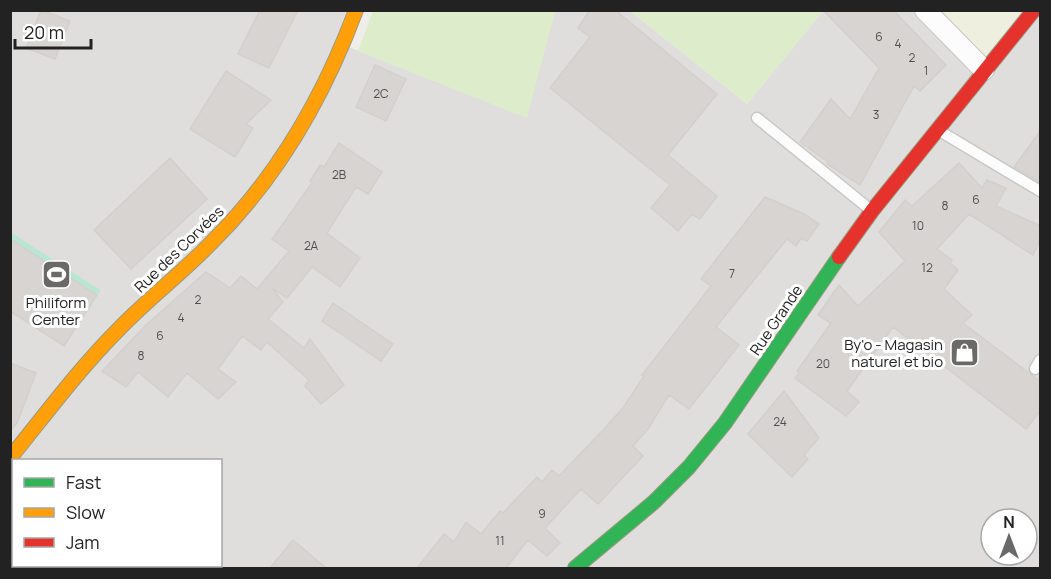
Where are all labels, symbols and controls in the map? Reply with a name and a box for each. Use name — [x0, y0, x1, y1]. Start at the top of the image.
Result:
scale bar — [15, 12, 92, 50]
text: 20 m — [24, 20, 64, 44]
house number: 6 — [875, 28, 883, 45]
house number: 4 — [894, 35, 902, 52]
house number: 2 — [909, 49, 916, 66]
house number: 1 — [924, 62, 928, 79]
house number: 2C — [373, 85, 389, 102]
house number: 3 — [873, 106, 879, 123]
house number: 2B — [332, 166, 346, 183]
house number: 6 — [972, 191, 980, 208]
house number: 8 — [942, 197, 949, 214]
street label: Rue des Corvées — [130, 201, 228, 297]
house number: 10 — [912, 217, 924, 234]
house number: 2A — [304, 237, 318, 254]
sports icon: Philiform Center — [40, 259, 72, 291]
house number: 12 — [921, 259, 933, 276]
house number: 7 — [729, 265, 735, 282]
street label: Rue Grande — [745, 281, 807, 359]
house number: 2 — [195, 291, 202, 308]
place label: Philiform Center — [26, 292, 86, 330]
house number: 4 — [177, 309, 185, 326]
house number: 6 — [156, 327, 164, 344]
place label: By'o - Magasin naturel et bio — [844, 334, 943, 372]
shop icon: By'o - Magasin naturel et bio — [948, 337, 980, 369]
house number: 8 — [138, 347, 145, 364]
house number: 20 — [816, 355, 830, 372]
house number: 24 — [773, 413, 787, 430]
legend — [12, 459, 222, 567]
text: Fast — [66, 470, 101, 494]
text: Slow — [66, 500, 106, 524]
house number: 9 — [538, 505, 546, 522]
north arrow — [979, 507, 1039, 567]
text: N — [1003, 511, 1015, 533]
text: Jam — [66, 530, 100, 554]
house number: 11 — [495, 532, 505, 549]

